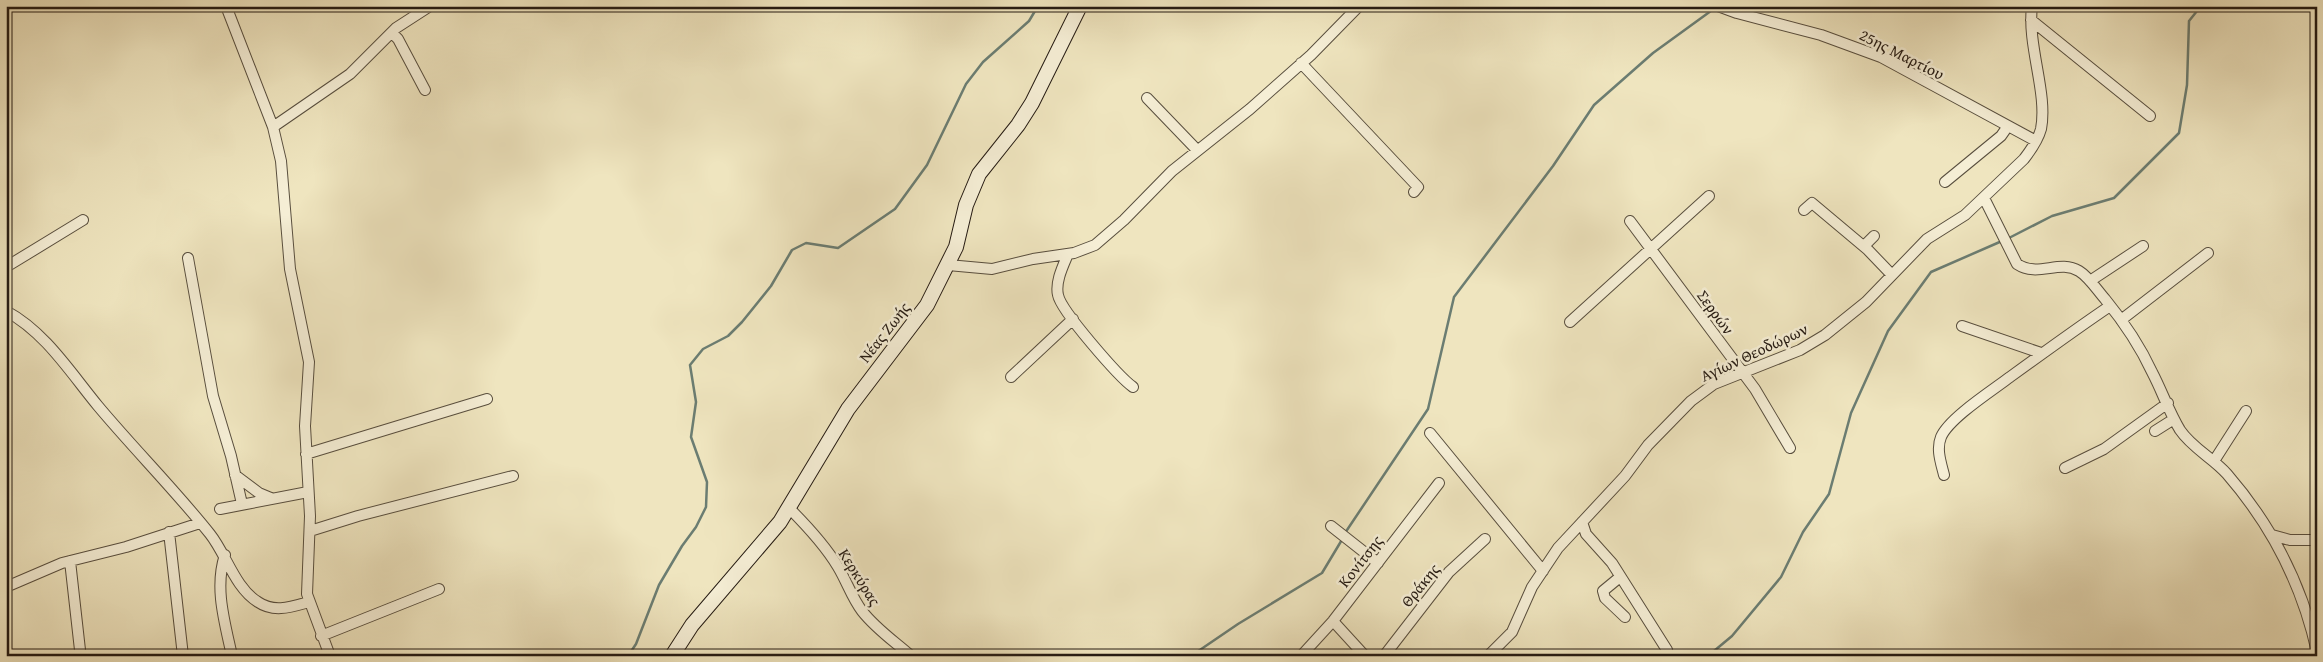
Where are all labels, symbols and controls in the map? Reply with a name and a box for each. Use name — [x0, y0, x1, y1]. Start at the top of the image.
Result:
street label: 25ης Μαρτίου — [1855, 22, 1949, 86]
street label: Σερρών — [1691, 285, 1741, 339]
street label: Νέας Ζωής — [853, 296, 916, 368]
street label: Αγίων Θεοδώρων — [1696, 317, 1812, 387]
street label: Κονίτσης — [1332, 530, 1388, 592]
street label: Κερκύρας — [833, 544, 887, 611]
street label: Θράκης — [1395, 558, 1445, 612]

